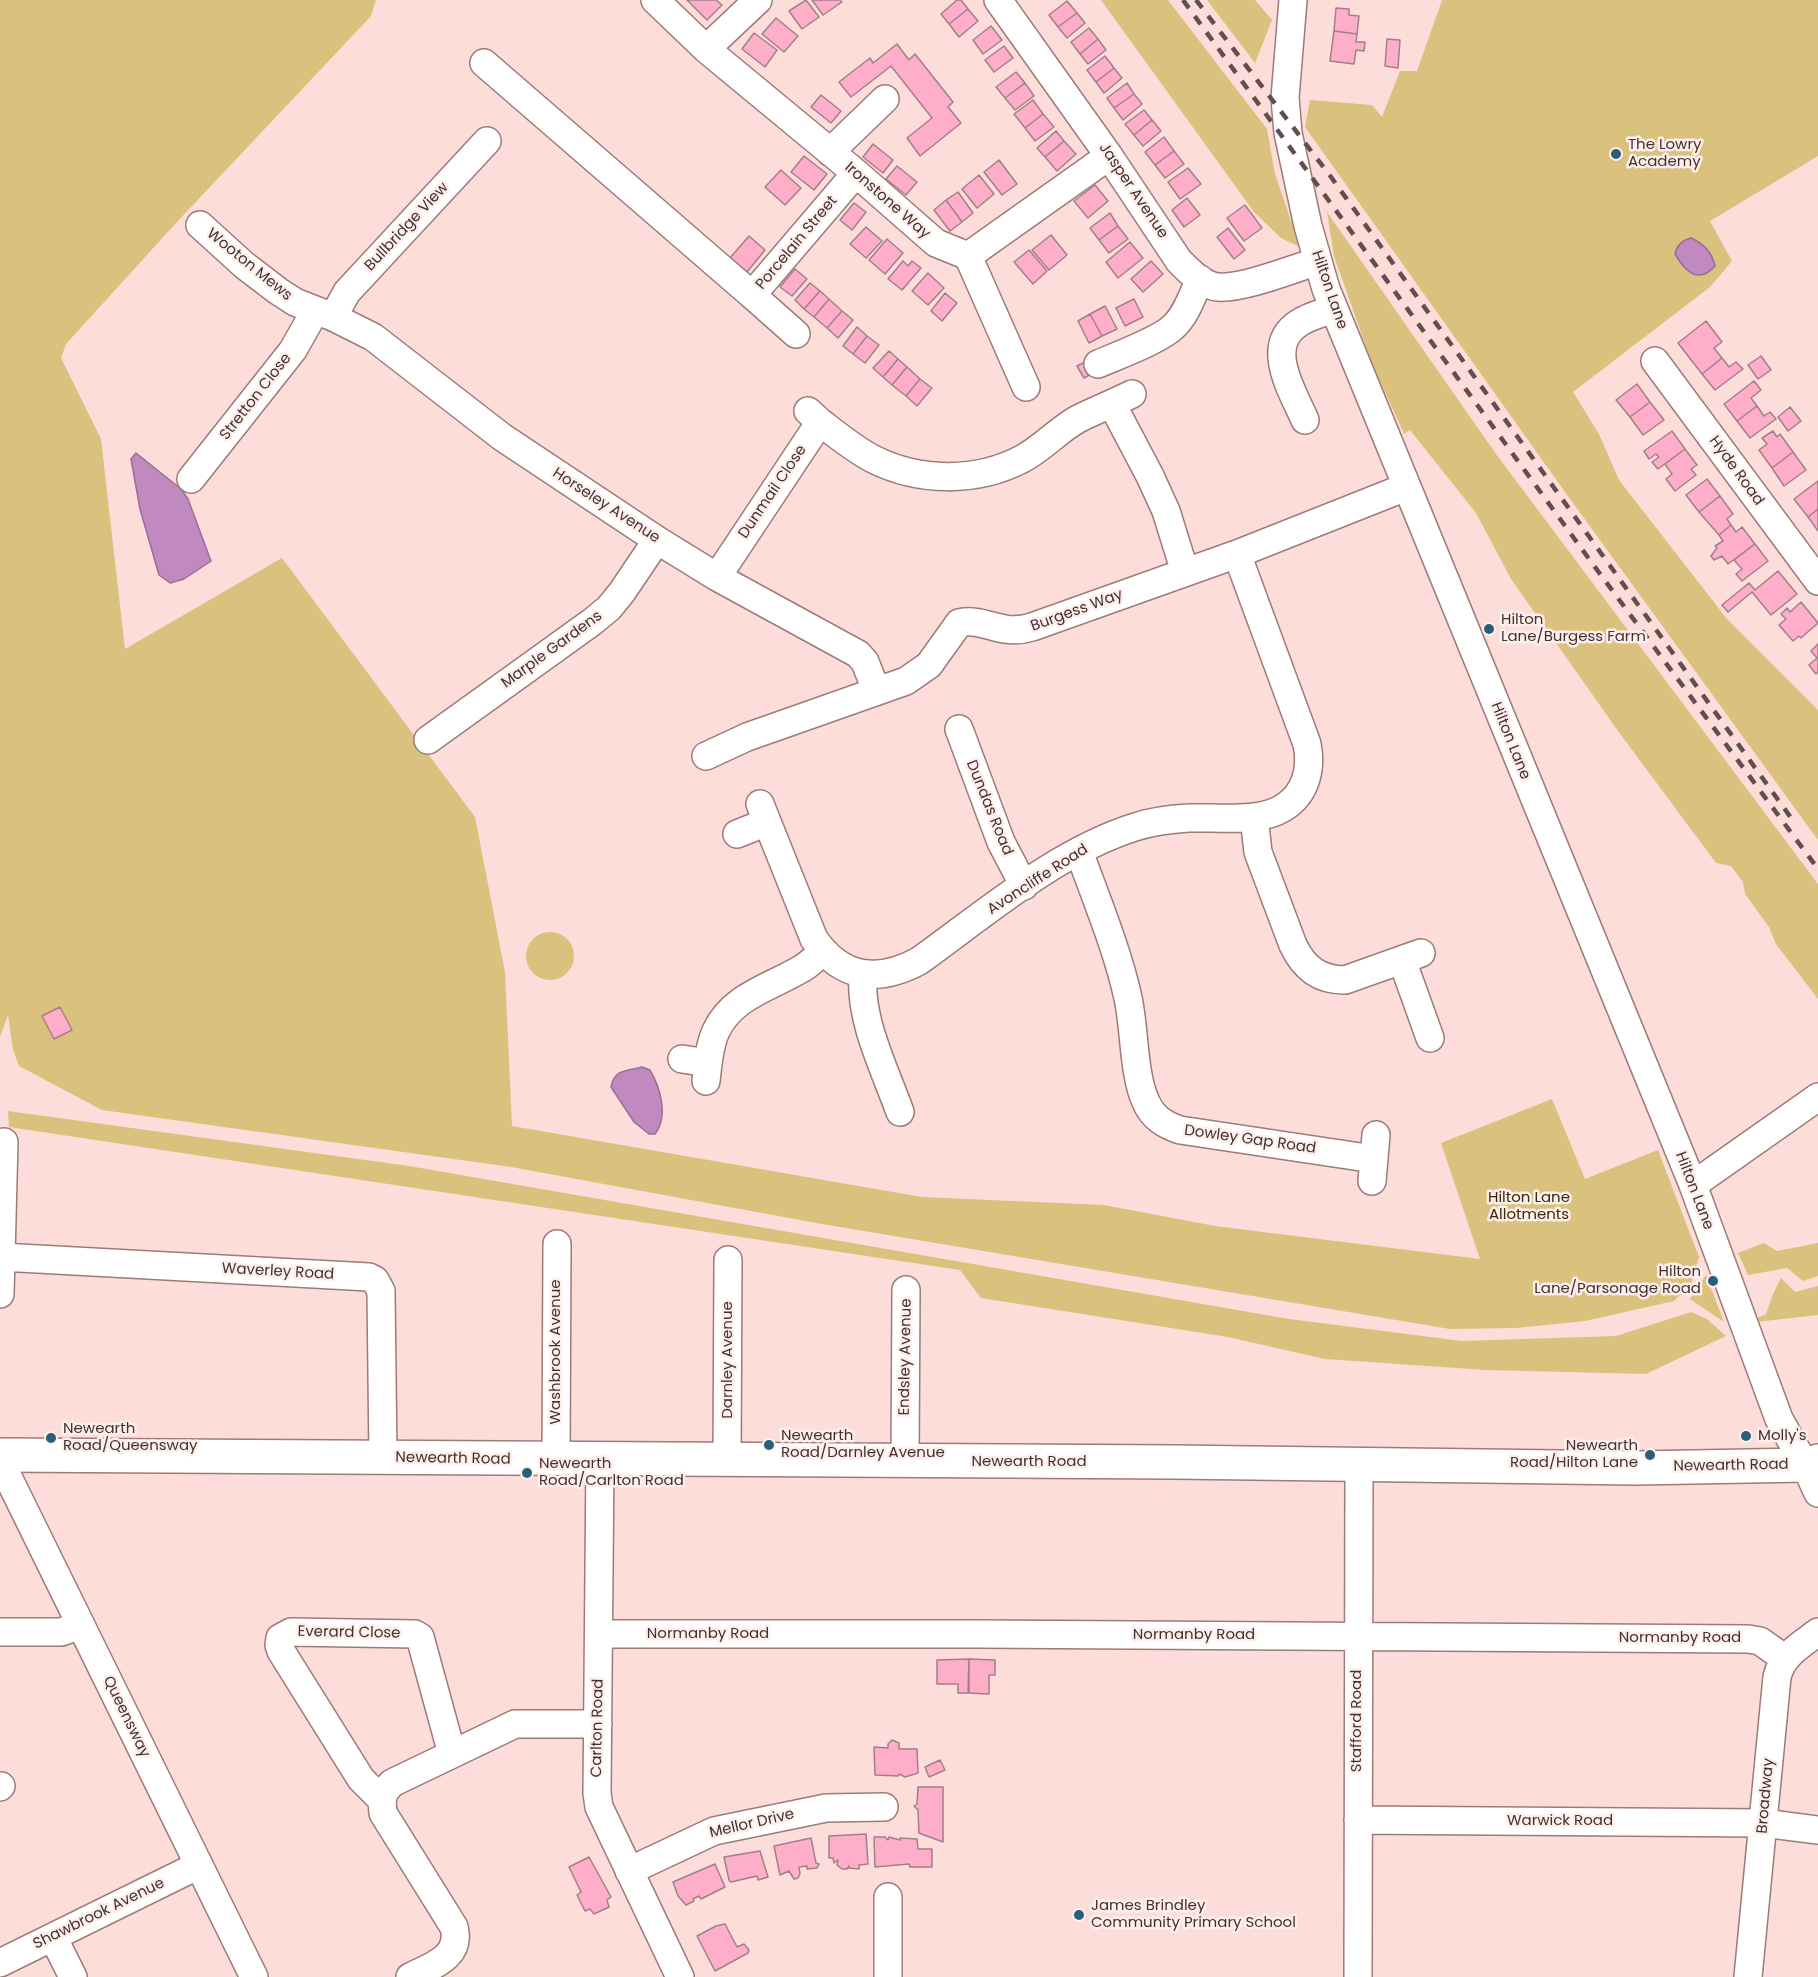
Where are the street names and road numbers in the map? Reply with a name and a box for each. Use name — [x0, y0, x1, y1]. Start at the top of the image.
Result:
street label: Jasper Avenue — [1094, 140, 1172, 242]
street label: Ironstone Way — [841, 159, 933, 243]
street label: Bullbridge View — [361, 179, 453, 275]
street label: Porcelain Street — [752, 192, 842, 294]
street label: Wooton Mews — [203, 225, 295, 305]
street label: Hilton Lane — [1307, 248, 1351, 332]
street label: Stretton Close — [216, 350, 296, 444]
street label: Hyde Road — [1705, 433, 1767, 509]
street label: Dunmail Close — [735, 442, 811, 542]
street label: Horseley Avenue — [549, 465, 663, 547]
street label: Burgess Way — [1028, 586, 1126, 636]
street label: Marple Gardens — [498, 607, 606, 693]
street label: Hilton Lane — [1486, 700, 1534, 782]
street label: Dundas Road — [962, 758, 1016, 858]
street label: Avoncliffe Road — [984, 841, 1092, 919]
street label: Dowley Gap Road — [1183, 1122, 1317, 1158]
street label: Hilton Lane — [1671, 1150, 1717, 1232]
street label: Waverley Road — [221, 1260, 335, 1284]
street label: Washbrook Avenue — [547, 1279, 565, 1425]
street label: Endsley Avenue — [896, 1298, 916, 1416]
street label: Darnley Avenue — [719, 1301, 737, 1419]
street label: Newearth Road — [395, 1449, 511, 1469]
street label: Newearth Road — [971, 1453, 1087, 1471]
street label: Newearth Road — [1673, 1456, 1789, 1476]
street label: Everard Close — [297, 1623, 401, 1643]
street label: Normanby Road — [647, 1625, 769, 1643]
street label: Normanby Road — [1133, 1626, 1255, 1644]
street label: Normanby Road — [1619, 1629, 1741, 1647]
street label: Stafford Road — [1348, 1670, 1366, 1772]
street label: Queensway — [99, 1673, 153, 1761]
street label: Carlton Road — [588, 1679, 608, 1777]
street label: Broadway — [1754, 1758, 1778, 1834]
street label: Mellor Drive — [708, 1806, 796, 1842]
street label: Warwick Road — [1507, 1812, 1613, 1830]
street label: Shawbrook Avenue — [30, 1874, 168, 1954]

